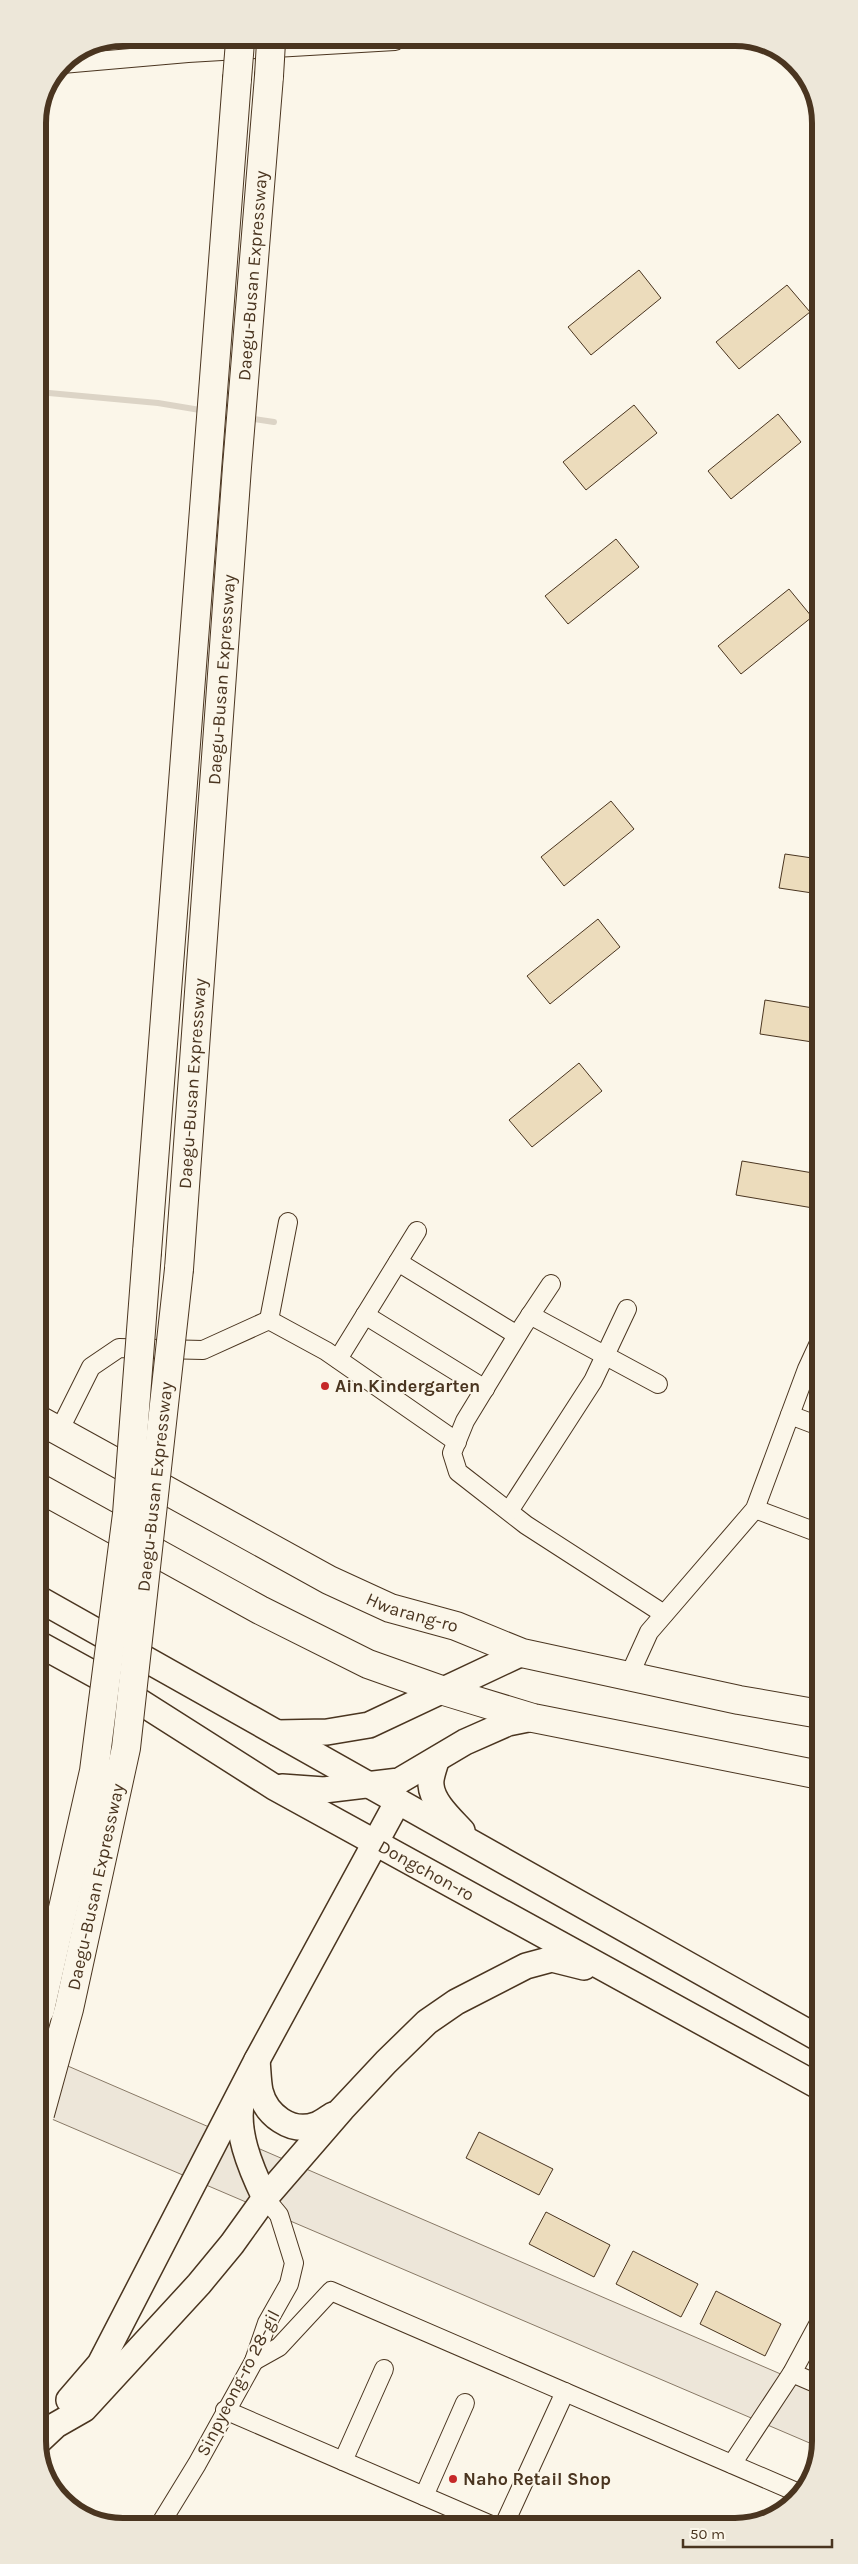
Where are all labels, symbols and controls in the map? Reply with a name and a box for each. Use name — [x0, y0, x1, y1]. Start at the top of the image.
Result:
street label: Daegu-Busan Expressway — [233, 169, 272, 382]
street label: Daegu-Busan Expressway — [203, 573, 240, 786]
street label: Daegu-Busan Expressway — [174, 977, 211, 1189]
place label: Ain Kindergarten — [335, 1375, 480, 1397]
street label: Daegu-Busan Expressway — [132, 1380, 178, 1593]
marker: Ain Kindergarten — [319, 1380, 331, 1392]
street label: Hwarang-ro — [363, 1588, 461, 1637]
street label: Daegu-Busan Expressway — [62, 1781, 129, 1992]
street label: Dongchon-ro — [374, 1835, 478, 1906]
street label: Sinpyeong-ro 28-gil — [192, 2306, 284, 2460]
place label: Naho Retail Shop — [463, 2468, 611, 2490]
marker: Naho Retail Shop — [447, 2473, 459, 2485]
scale bar — [683, 2516, 832, 2548]
text: 50 m — [690, 2525, 725, 2543]

